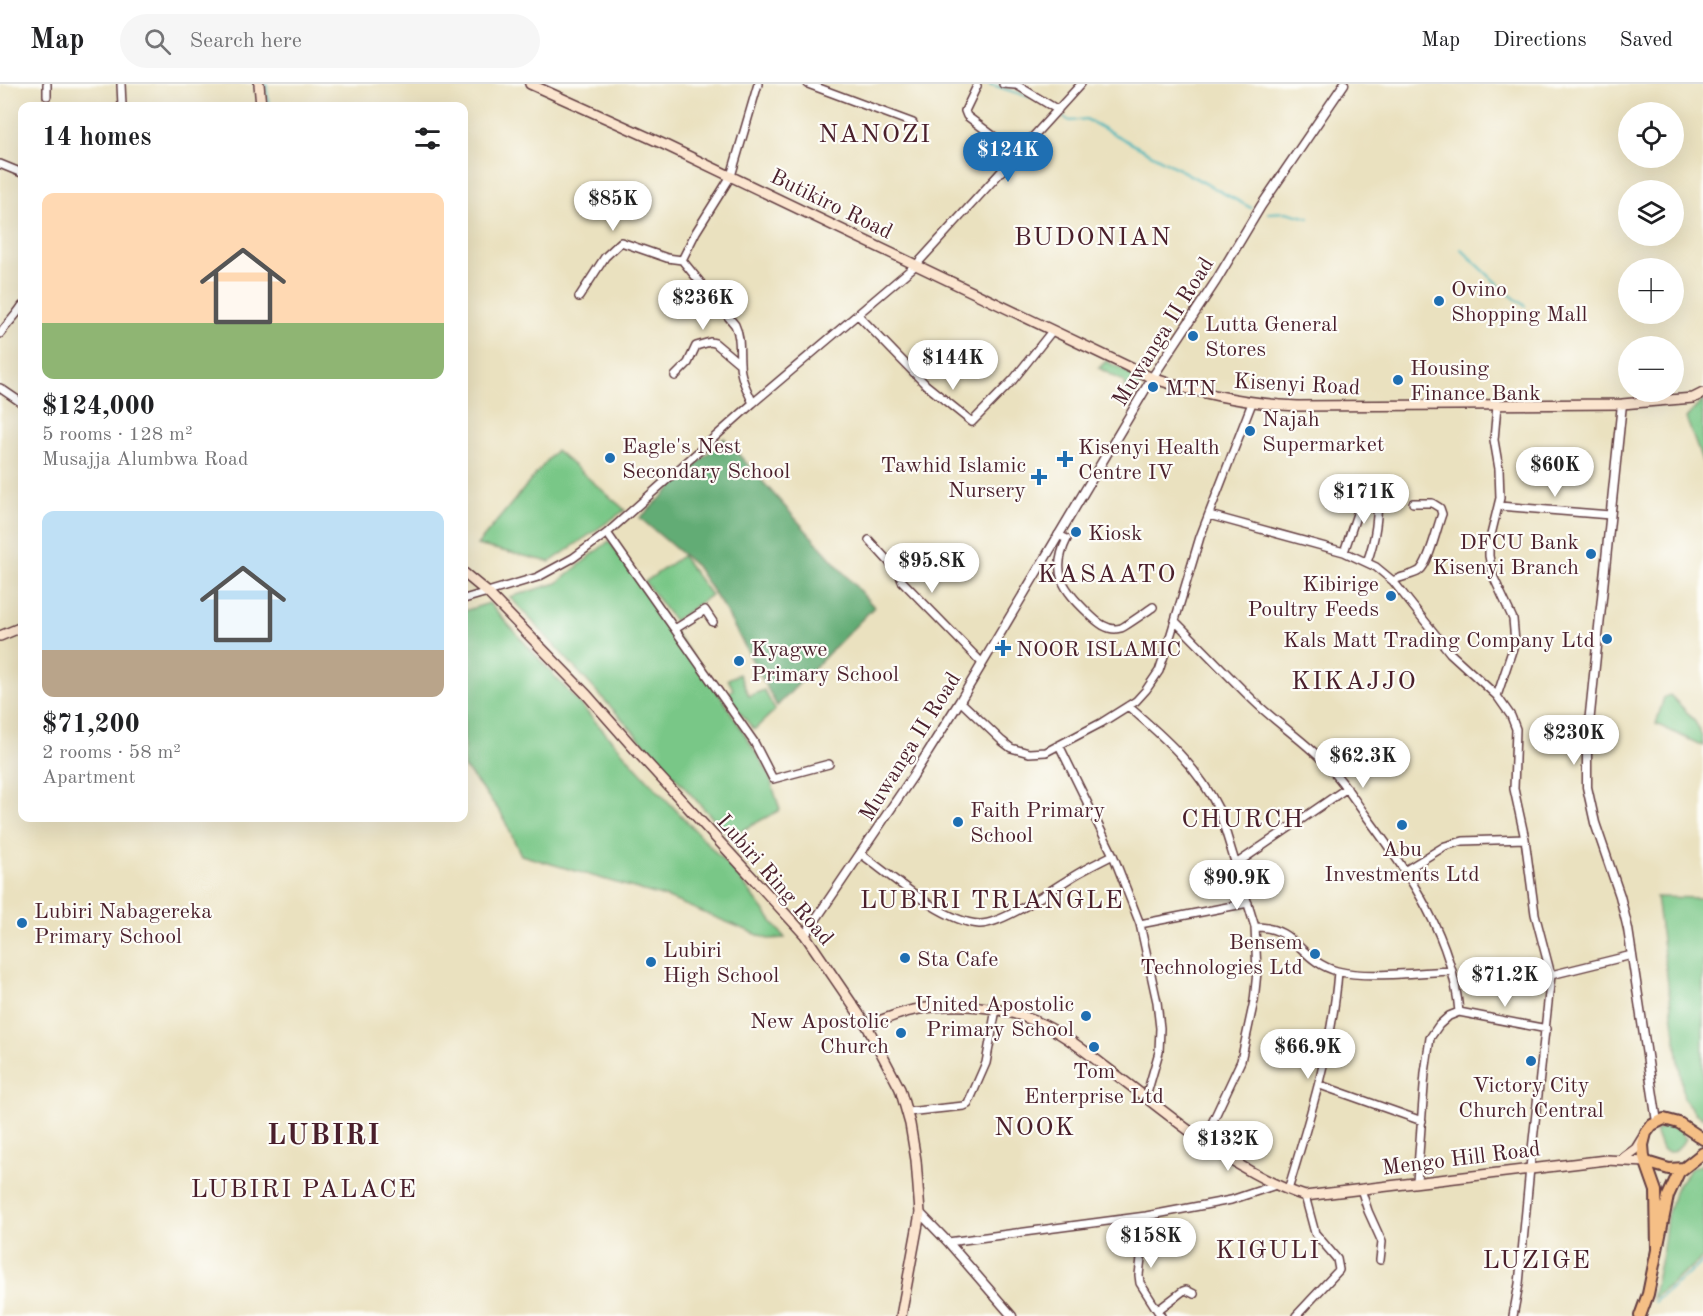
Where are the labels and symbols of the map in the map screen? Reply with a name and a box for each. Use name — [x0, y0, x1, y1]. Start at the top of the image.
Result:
district label: NANOZI — [818, 122, 932, 148]
pin: $124K — [966, 132, 1050, 183]
street label: Butikiro Road — [767, 166, 896, 244]
pin: $85K — [577, 181, 649, 232]
district label: BUDONIAN — [1014, 225, 1172, 251]
street label: Muwanga II Road — [1109, 254, 1218, 410]
place label: Ovino Shopping Mall — [1451, 279, 1587, 326]
pin: $236K — [661, 280, 745, 331]
marker: Ovino Shopping Mall — [1432, 294, 1446, 308]
place label: Lutta General Stores — [1205, 314, 1338, 361]
marker: Lutta General Stores — [1186, 329, 1200, 343]
pin: $144K — [911, 340, 995, 391]
place label: Housing Finance Bank — [1410, 358, 1541, 405]
street label: Kisenyi Road — [1233, 371, 1361, 399]
marker: Housing Finance Bank — [1391, 373, 1405, 387]
place label: MTN — [1165, 378, 1216, 400]
marker: MTN — [1146, 380, 1160, 394]
place label: Najah Supermarket — [1262, 409, 1385, 456]
marker: Najah Supermarket — [1243, 424, 1257, 438]
place label: Eagle's Nest Secondary School — [622, 436, 790, 483]
place label: Kisenyi Health Centre IV — [1078, 437, 1220, 484]
pin: $60K — [1519, 447, 1591, 498]
marker: Kisenyi Health Centre IV — [1056, 450, 1074, 468]
marker: Eagle's Nest Secondary School — [603, 451, 617, 465]
place label: Tawhid Islamic Nursery — [880, 455, 1026, 502]
marker: Tawhid Islamic Nursery — [1030, 468, 1048, 486]
pin: $171K — [1322, 474, 1406, 525]
place label: Kiosk — [1088, 523, 1142, 545]
marker: Kiosk — [1069, 525, 1083, 539]
place label: DFCU Bank Kisenyi Branch — [1433, 532, 1579, 579]
pin: $95.8K — [883, 543, 981, 594]
marker: DFCU Bank Kisenyi Branch — [1584, 547, 1598, 561]
district label: KASAATO — [1037, 562, 1177, 588]
place label: Kibirige Poultry Feeds — [1247, 574, 1379, 621]
marker: Kibirige Poultry Feeds — [1384, 589, 1398, 603]
place label: Kals Matt Trading Company Ltd — [1283, 630, 1595, 652]
marker: Kals Matt Trading Company Ltd — [1600, 632, 1614, 646]
place label: Kyagwe Primary School — [751, 639, 899, 686]
marker: NOOR ISLAMIC — [994, 639, 1012, 657]
place label: NOOR ISLAMIC — [1016, 639, 1181, 661]
marker: Kyagwe Primary School — [732, 654, 746, 668]
street label: Muwanga II Road — [856, 669, 965, 825]
district label: KIKAJJO — [1291, 669, 1417, 695]
pin: $230K — [1532, 715, 1616, 766]
pin: $62.3K — [1314, 738, 1412, 789]
place label: Faith Primary School — [970, 800, 1105, 847]
district label: CHURCH — [1181, 807, 1305, 833]
street label: Lubiri Ring Road — [712, 811, 837, 950]
marker: Faith Primary School — [951, 815, 965, 829]
marker: Abu Investments Ltd — [1395, 818, 1409, 832]
place label: Abu Investments Ltd — [1324, 839, 1480, 886]
pin: $90.9K — [1188, 860, 1286, 911]
district label: LUBIRI TRIANGLE — [860, 888, 1124, 914]
place label: Lubiri Nabagereka Primary School — [34, 901, 212, 948]
marker: Lubiri Nabagereka Primary School — [15, 916, 29, 930]
place label: Bensem Technologies Ltd — [1140, 932, 1303, 979]
place label: Lubiri High School — [663, 940, 779, 987]
marker: Bensem Technologies Ltd — [1308, 947, 1322, 961]
place label: Sta Cafe — [917, 949, 998, 971]
marker: Sta Cafe — [898, 951, 912, 965]
marker: Lubiri High School — [644, 955, 658, 969]
pin: $71.2K — [1456, 957, 1554, 1008]
place label: United Apostolic Primary School — [915, 994, 1074, 1041]
marker: United Apostolic Primary School — [1079, 1009, 1093, 1023]
place label: New Apostolic Church — [750, 1011, 889, 1058]
marker: New Apostolic Church — [894, 1026, 908, 1040]
pin: $66.9K — [1259, 1029, 1357, 1080]
marker: Tom Enterprise Ltd — [1087, 1040, 1101, 1054]
marker: Victory City Church Central — [1524, 1054, 1538, 1068]
place label: Tom Enterprise Ltd — [1024, 1061, 1164, 1108]
place label: Victory City Church Central — [1458, 1075, 1604, 1122]
district label: NOOK — [994, 1115, 1076, 1141]
pin: $132K — [1186, 1121, 1270, 1172]
district label: LUBIRI — [267, 1123, 381, 1151]
street label: Mengo Hill Road — [1381, 1138, 1542, 1180]
district label: LUBIRI PALACE — [190, 1177, 418, 1203]
pin: $158K — [1109, 1218, 1193, 1269]
district label: KIGULI — [1215, 1238, 1321, 1264]
district label: LUZIGE — [1483, 1248, 1592, 1274]

